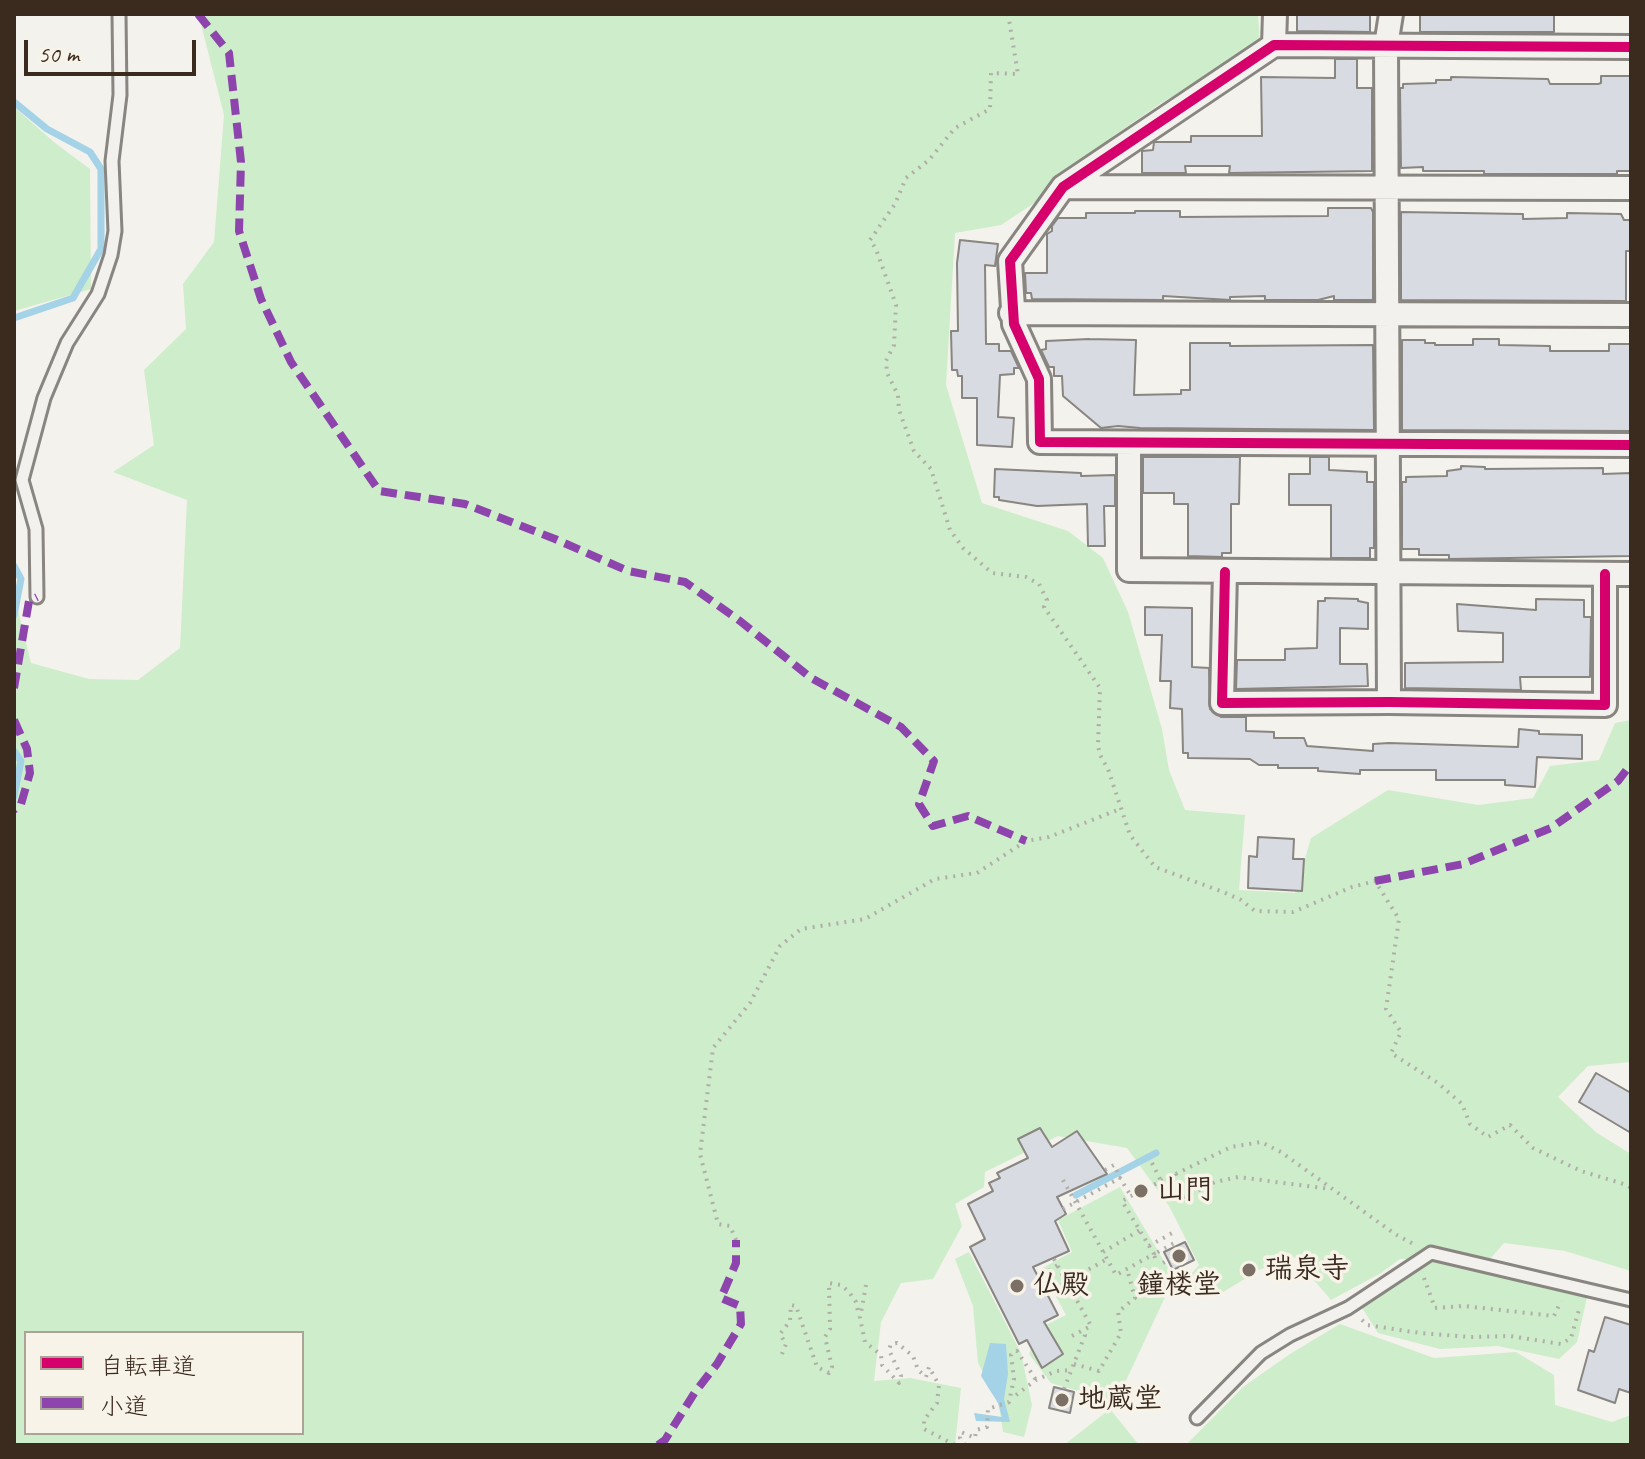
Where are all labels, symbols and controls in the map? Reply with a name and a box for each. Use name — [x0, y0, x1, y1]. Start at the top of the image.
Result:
scale bar — [28, 24, 200, 74]
text: 50 m — [38, 39, 79, 69]
place label: 山門 — [1157, 1174, 1213, 1208]
marker: 山門 — [1132, 1182, 1150, 1200]
marker: 鐘楼堂 — [1170, 1247, 1188, 1265]
place label: 瑞泉寺 — [1265, 1253, 1349, 1287]
marker: 瑞泉寺 — [1240, 1261, 1258, 1279]
place label: 仏殿 — [1033, 1269, 1089, 1303]
place label: 鐘楼堂 — [1137, 1269, 1221, 1303]
marker: 仏殿 — [1008, 1277, 1026, 1295]
legend — [24, 1331, 304, 1435]
text: 自転車道 — [100, 1351, 196, 1381]
place label: 地蔵堂 — [1078, 1383, 1162, 1417]
text: 小道 — [100, 1391, 148, 1421]
marker: 地蔵堂 — [1053, 1391, 1071, 1409]

